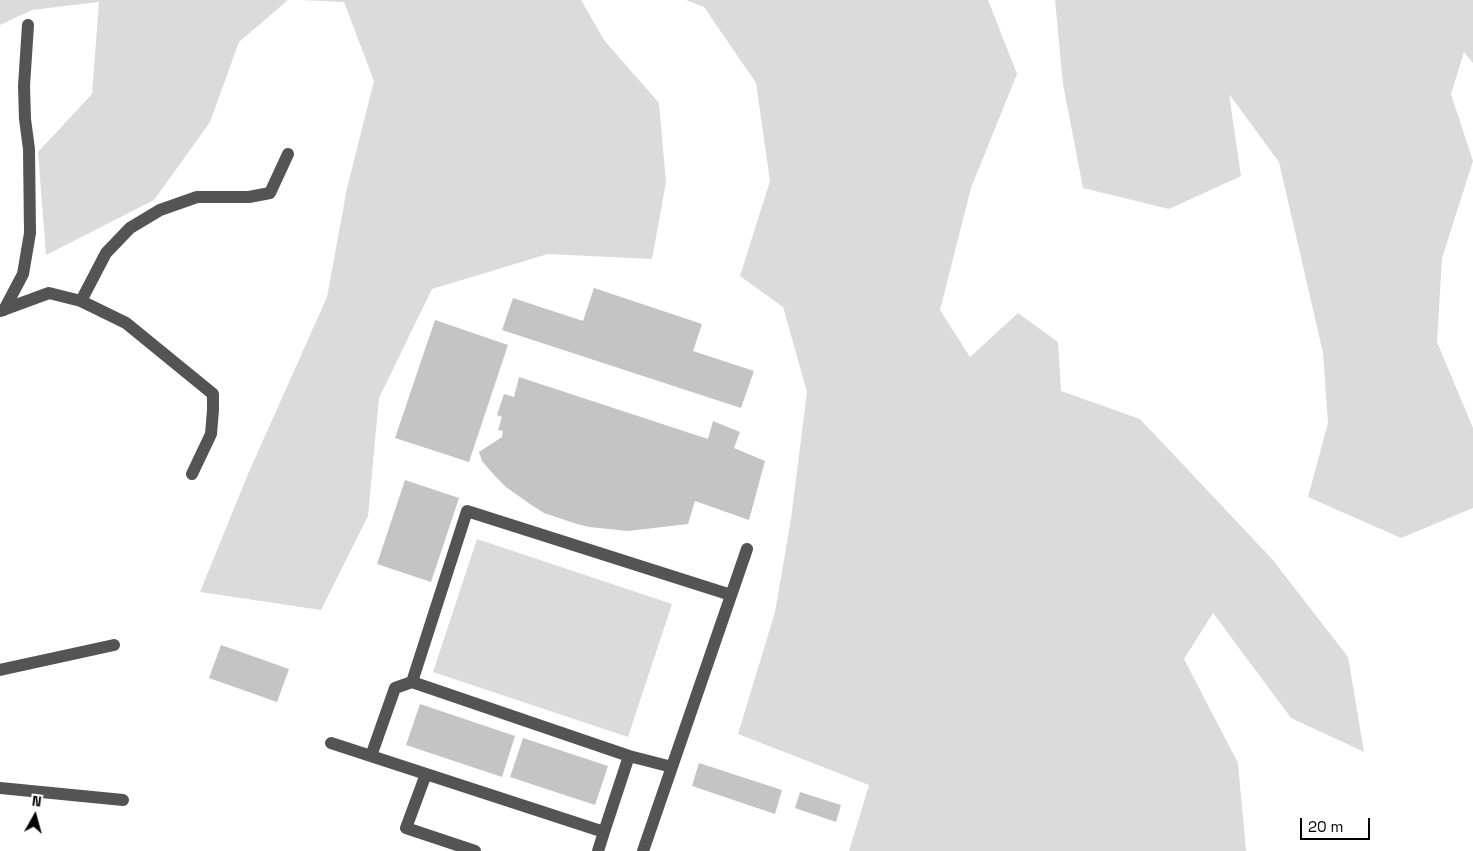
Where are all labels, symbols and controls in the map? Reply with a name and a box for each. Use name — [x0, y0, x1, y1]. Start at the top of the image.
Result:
north arrow — [10, 791, 60, 841]
text: N — [31, 792, 43, 811]
scale bar — [1303, 808, 1373, 840]
text: 20 m — [1308, 817, 1343, 836]

